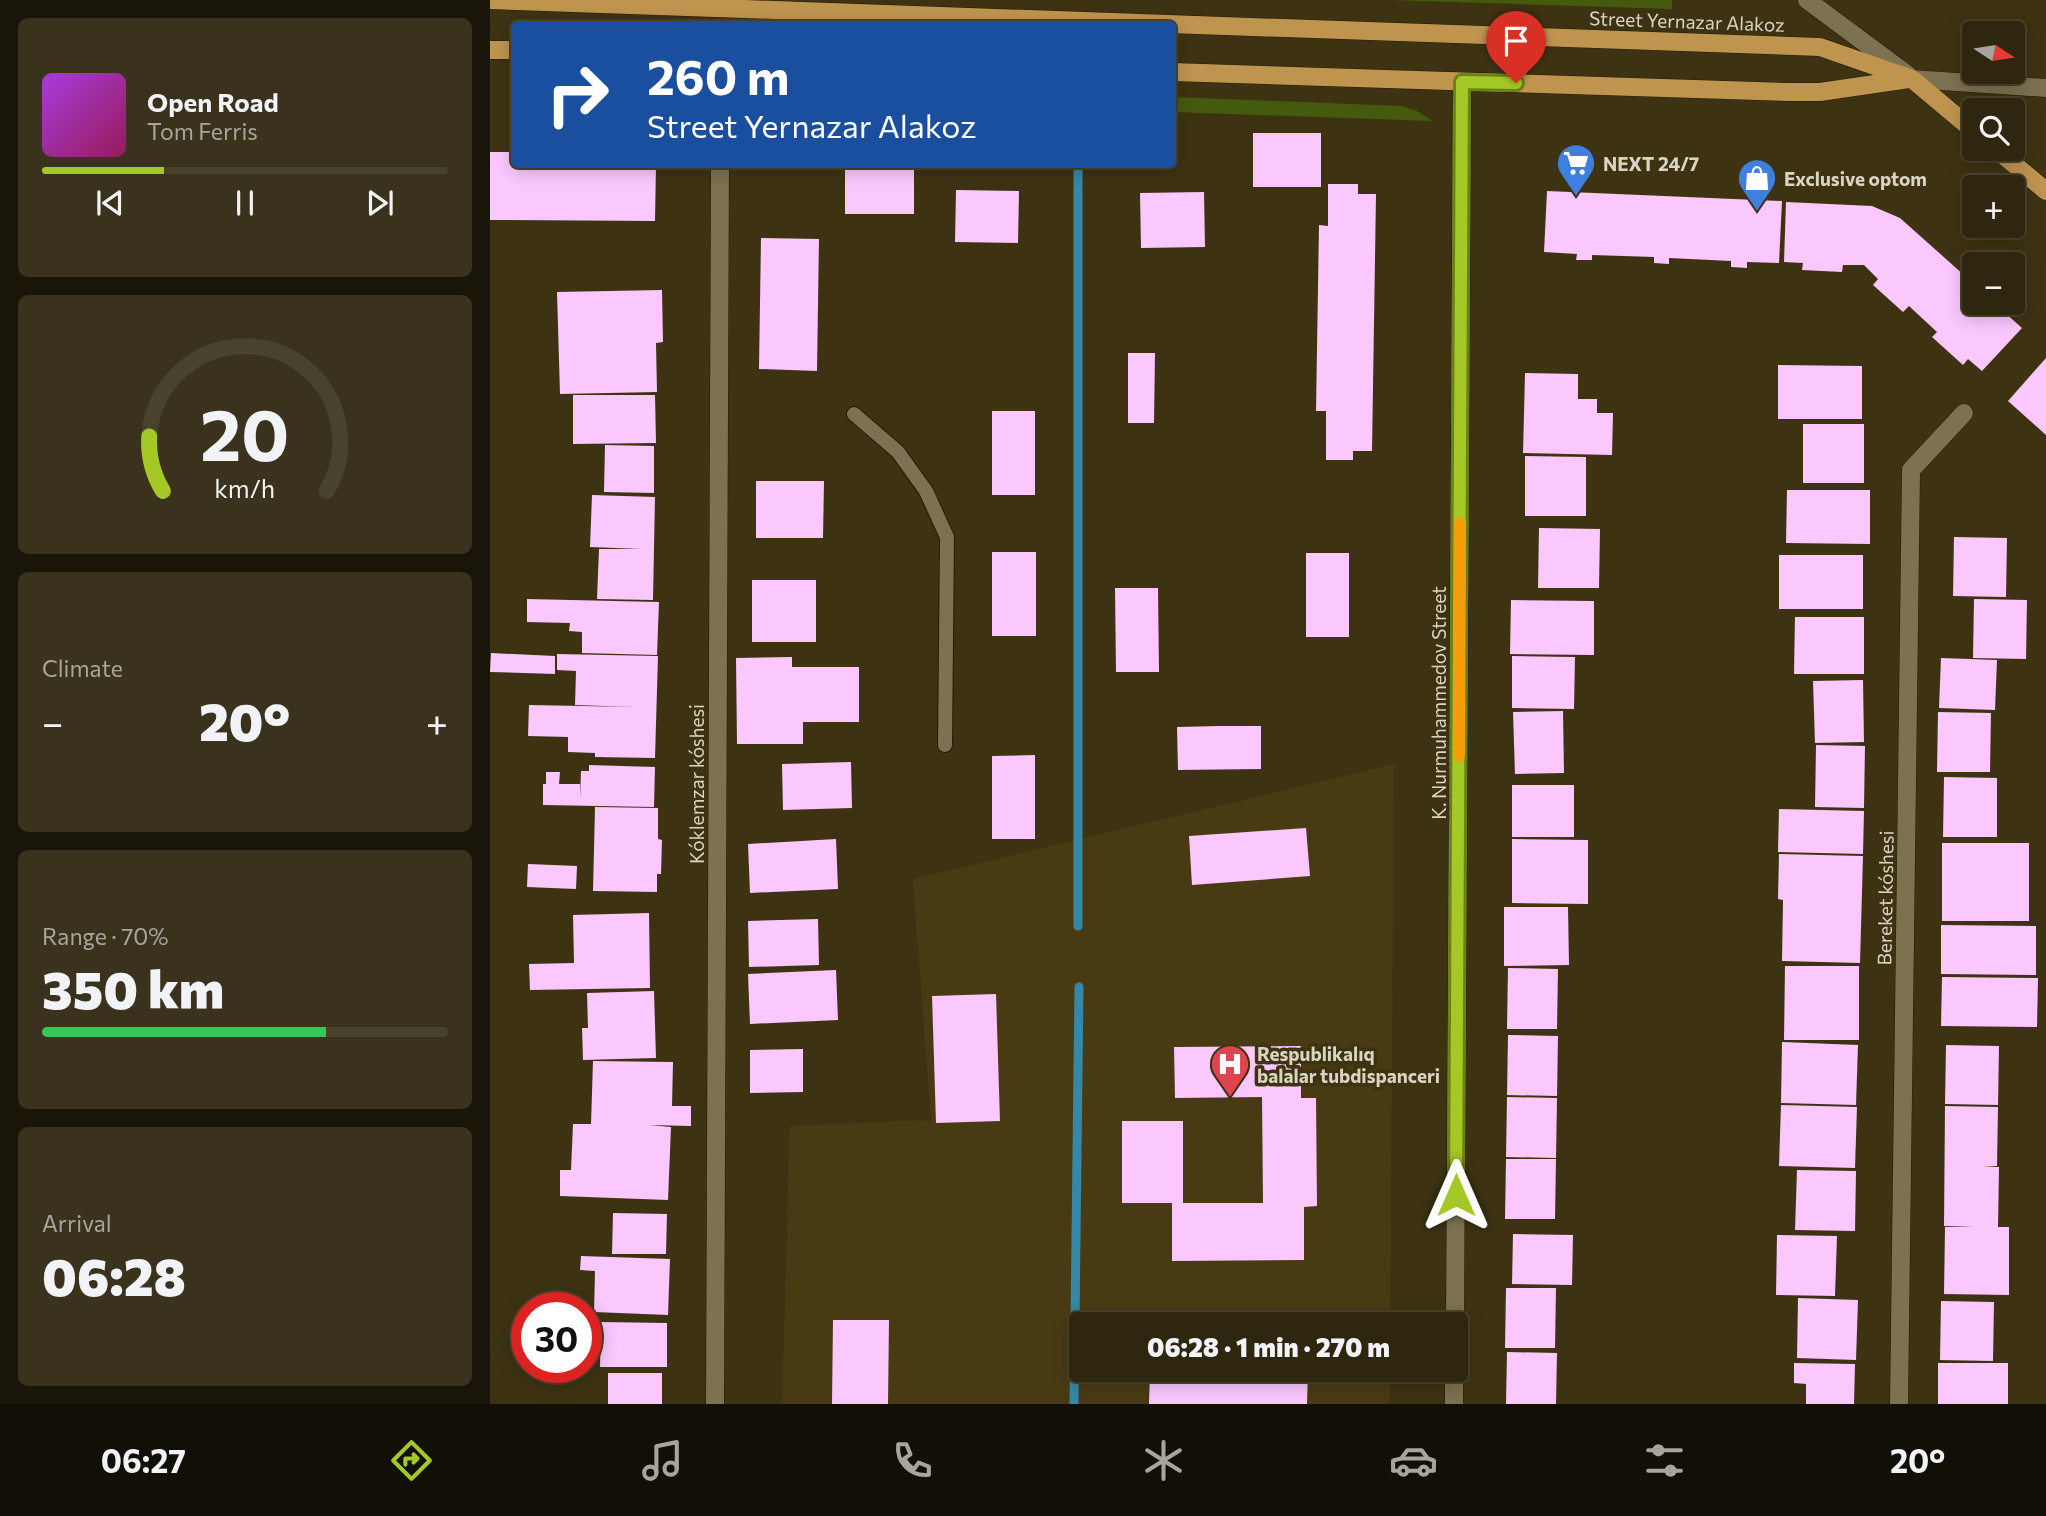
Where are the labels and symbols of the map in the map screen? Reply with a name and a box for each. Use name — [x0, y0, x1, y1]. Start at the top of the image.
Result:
street label: Street Yernazar Alakoz — [1589, 6, 1785, 36]
pin — [1486, 11, 1546, 83]
north arrow — [1962, 21, 2025, 84]
supermarket icon: NEXT 24/7 — [1555, 142, 1597, 197]
place label: NEXT 24/7 — [1603, 152, 1699, 175]
shop icon: Exclusive optom — [1736, 157, 1778, 212]
place label: Exclusive optom — [1784, 167, 1927, 190]
street label: K. Nurmuhammedov Street — [1427, 586, 1450, 820]
street label: Kóklemzar kóshesi — [685, 704, 708, 864]
street label: Bereket kóshesi — [1872, 830, 1898, 966]
place label: Respublikalıq balalar tubdispanceri — [1257, 1042, 1440, 1087]
hospital icon: Respublikalıq balalar tubdispanceri — [1209, 1043, 1251, 1098]
position arrow — [1419, 1158, 1493, 1232]
speed limit sign: 30 — [511, 1292, 602, 1383]

